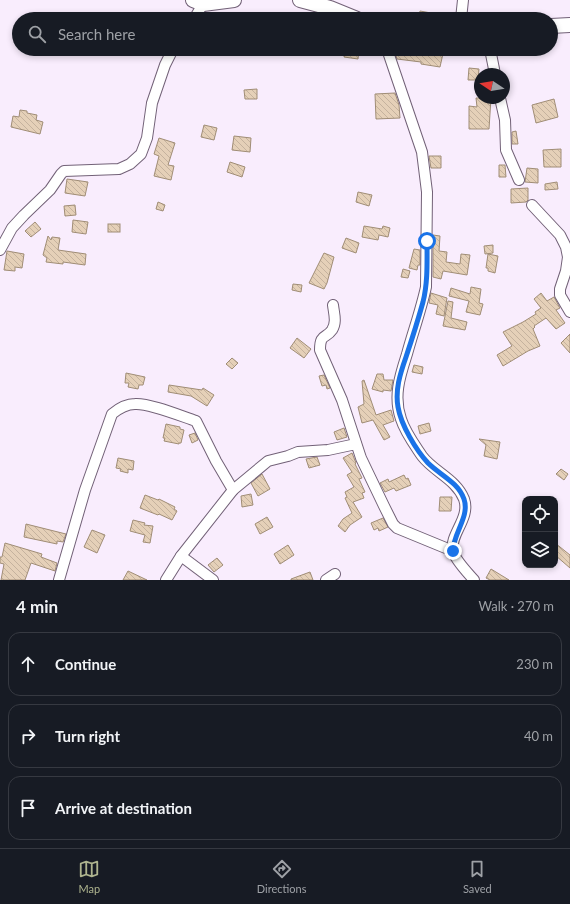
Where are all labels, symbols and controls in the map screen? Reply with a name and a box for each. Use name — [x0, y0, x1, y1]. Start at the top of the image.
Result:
search box — [12, 12, 558, 56]
icon: search — [26, 23, 48, 45]
text: Search here — [58, 25, 135, 43]
north arrow — [474, 68, 510, 104]
route start — [418, 232, 436, 250]
map controls — [522, 496, 558, 568]
button: locate — [522, 496, 558, 532]
button: layers — [522, 532, 558, 568]
route end — [444, 542, 462, 560]
text: 4 min — [16, 596, 58, 617]
text: Walk · 270 m — [478, 598, 554, 614]
icon: ahead — [17, 653, 39, 675]
text: Continue — [55, 655, 116, 673]
text: 230 m — [516, 656, 553, 672]
icon: right — [17, 725, 39, 747]
text: Turn right — [55, 727, 120, 745]
text: 40 m — [524, 728, 553, 744]
icon: arrive — [17, 797, 39, 819]
text: Arrive at destination — [55, 799, 192, 817]
tab: Map — [78, 858, 100, 895]
tab: Directions — [257, 858, 306, 895]
tab: Saved — [463, 858, 492, 895]

